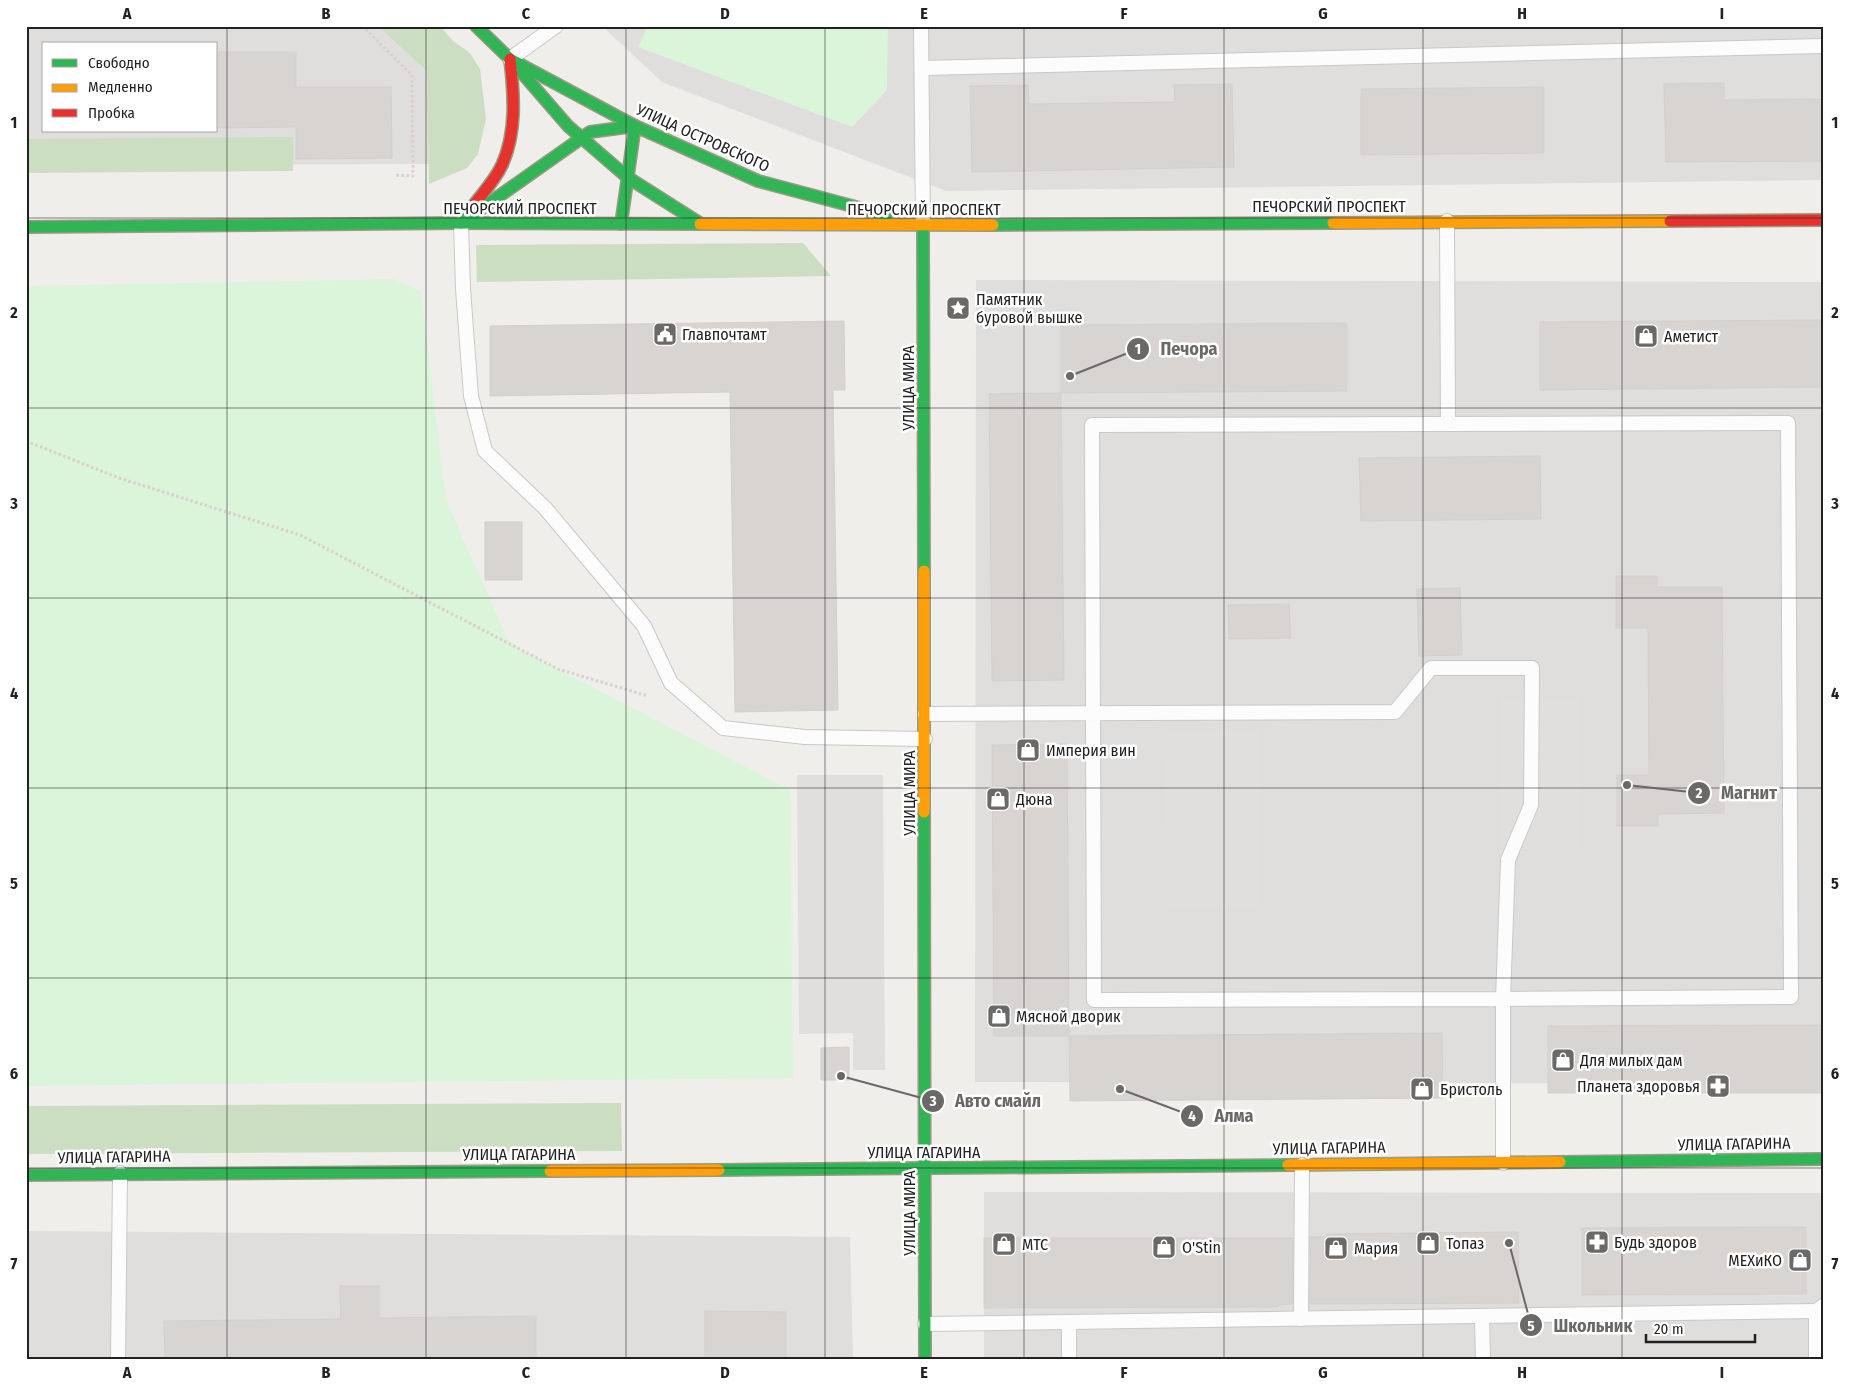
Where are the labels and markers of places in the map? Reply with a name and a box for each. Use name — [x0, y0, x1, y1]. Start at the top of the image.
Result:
place label: Памятник буровой вышке — [976, 290, 1083, 327]
place icon: Памятник буровой вышке — [945, 295, 971, 321]
public building icon: Главпочтамт — [652, 321, 678, 347]
shop icon: Аметист — [1633, 323, 1659, 349]
place label: Главпочтамт — [682, 325, 767, 344]
place label: Аметист — [1664, 327, 1719, 346]
callout: Печора — [1125, 332, 1228, 365]
shop icon: Империя вин — [1015, 737, 1041, 763]
place label: Империя вин — [1046, 741, 1136, 760]
callout: Магнит — [1687, 776, 1787, 809]
shop icon: Дюна — [985, 786, 1011, 812]
place label: Дюна — [1015, 790, 1053, 809]
shop icon: Мясной дворик — [986, 1003, 1012, 1029]
place label: Мясной дворик — [1016, 1007, 1121, 1026]
shop icon: Для милых дам — [1550, 1047, 1576, 1073]
place label: Для милых дам — [1579, 1051, 1682, 1070]
pharmacy icon: Планета здоровья — [1705, 1073, 1731, 1099]
shop icon: Бристоль — [1409, 1076, 1435, 1102]
place label: Планета здоровья — [1577, 1077, 1700, 1096]
place label: Бристоль — [1440, 1080, 1502, 1099]
callout: Авто смайл — [920, 1084, 1051, 1117]
callout: Алма — [1180, 1099, 1264, 1132]
pharmacy icon: Будь здоров — [1584, 1229, 1610, 1255]
shop icon: Топаз — [1415, 1230, 1441, 1256]
shop icon: МТС — [991, 1231, 1017, 1257]
place label: Будь здоров — [1614, 1233, 1697, 1252]
shop icon: O'Stin — [1151, 1234, 1177, 1260]
place label: Топаз — [1446, 1234, 1484, 1253]
place label: МТС — [1022, 1235, 1048, 1254]
shop icon: Мария — [1323, 1235, 1349, 1261]
place label: O'Stin — [1182, 1238, 1221, 1257]
place label: Мария — [1354, 1239, 1398, 1258]
shop icon: МЕХиКО — [1787, 1247, 1813, 1273]
place label: МЕХиКО — [1728, 1251, 1782, 1270]
callout: Школьник — [1519, 1309, 1643, 1342]

